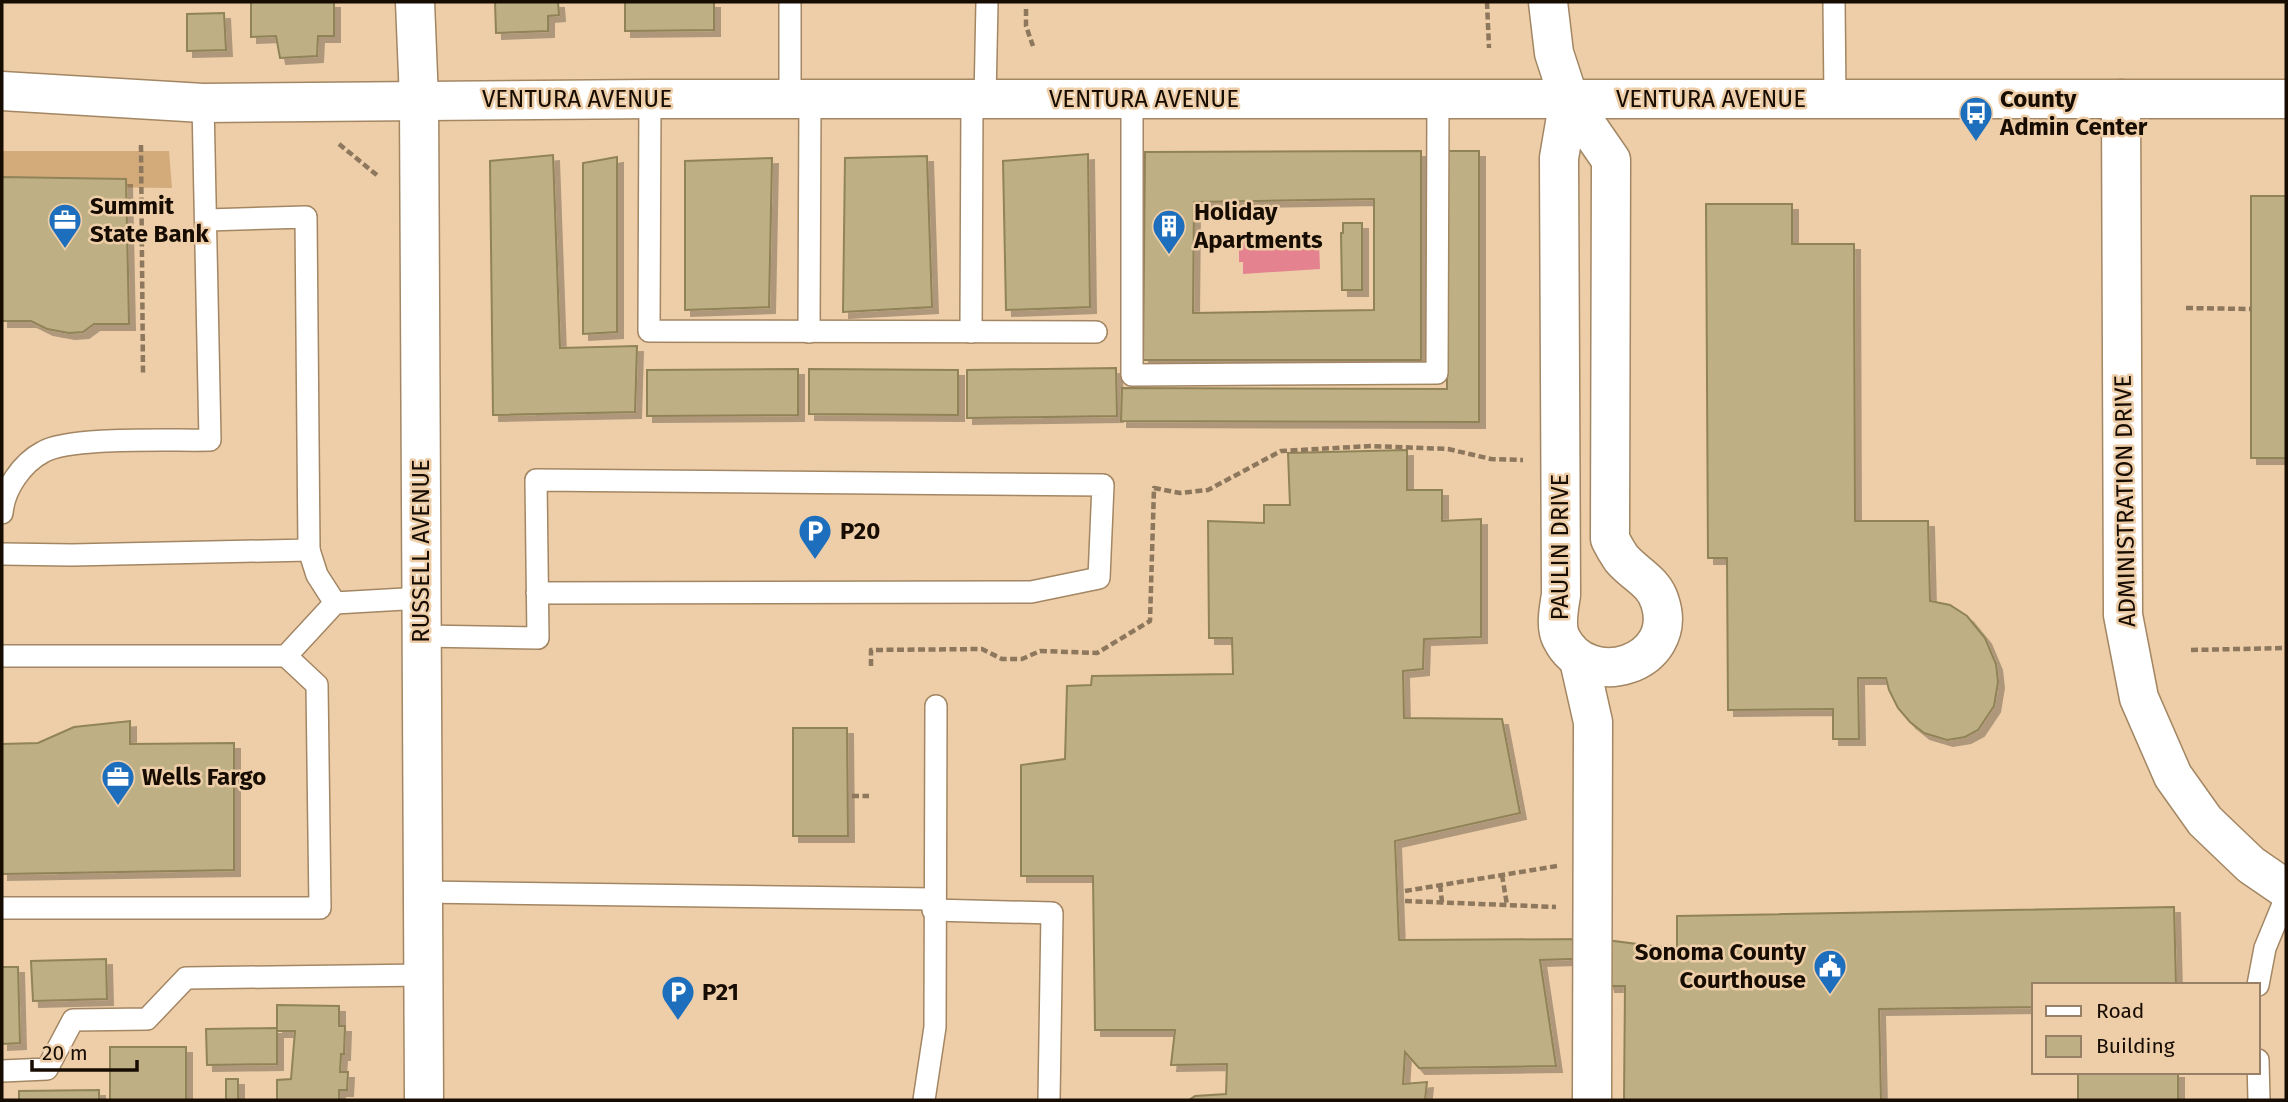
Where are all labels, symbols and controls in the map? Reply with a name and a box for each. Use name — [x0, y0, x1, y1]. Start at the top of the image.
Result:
street label: VENTURA AVENUE — [482, 85, 672, 113]
street label: VENTURA AVENUE — [1049, 85, 1239, 113]
street label: VENTURA AVENUE — [1616, 85, 1806, 113]
place label: County Admin Center — [1999, 85, 2148, 141]
bus stop icon: County Admin Center — [1957, 94, 1995, 143]
place label: Summit State Bank — [90, 192, 209, 248]
place label: Holiday Apartments — [1193, 198, 1323, 254]
office icon: Summit State Bank — [46, 201, 84, 250]
building icon: Holiday Apartments — [1150, 207, 1188, 256]
street label: ADMINISTRATION DRIVE — [2109, 375, 2141, 627]
street label: RUSSELL AVENUE — [407, 459, 435, 643]
street label: PAULIN DRIVE — [1546, 474, 1574, 620]
parking icon: P20 — [796, 512, 834, 561]
place label: P20 — [840, 517, 880, 545]
office icon: Wells Fargo — [99, 758, 137, 807]
place label: Wells Fargo — [142, 763, 266, 791]
place label: Sonoma County Courthouse — [1635, 938, 1807, 994]
public building icon: Sonoma County Courthouse — [1811, 947, 1849, 996]
parking icon: P21 — [659, 973, 697, 1022]
place label: P21 — [702, 978, 739, 1006]
legend — [2032, 983, 2260, 1074]
text: Road — [2096, 998, 2144, 1024]
scale bar — [32, 1028, 136, 1072]
text: Building — [2096, 1033, 2175, 1059]
text: 20 m — [42, 1040, 88, 1066]

